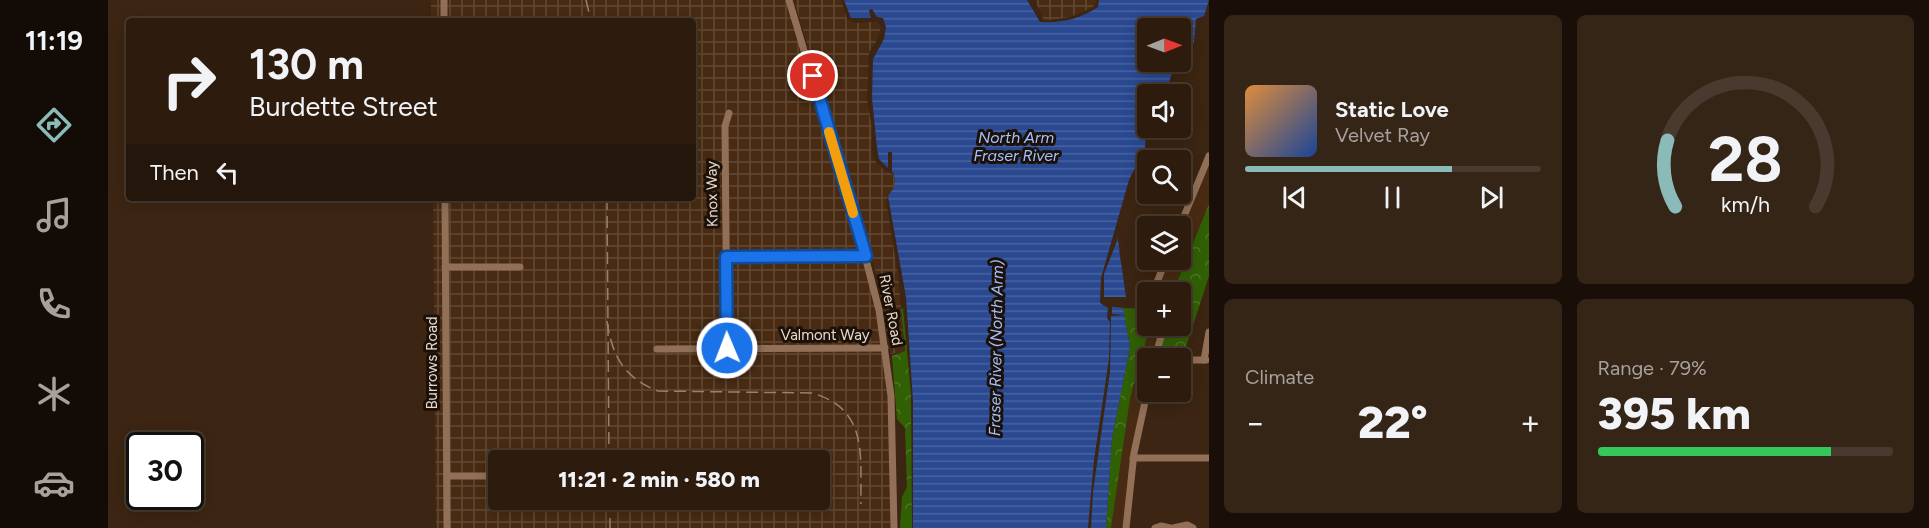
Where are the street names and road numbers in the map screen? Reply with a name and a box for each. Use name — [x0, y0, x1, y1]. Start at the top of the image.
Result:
street label: Knox Way — [702, 161, 722, 227]
street label: River Road — [875, 273, 907, 347]
street label: Burrows Road — [423, 316, 441, 410]
street label: Valmont Way — [780, 326, 870, 344]

